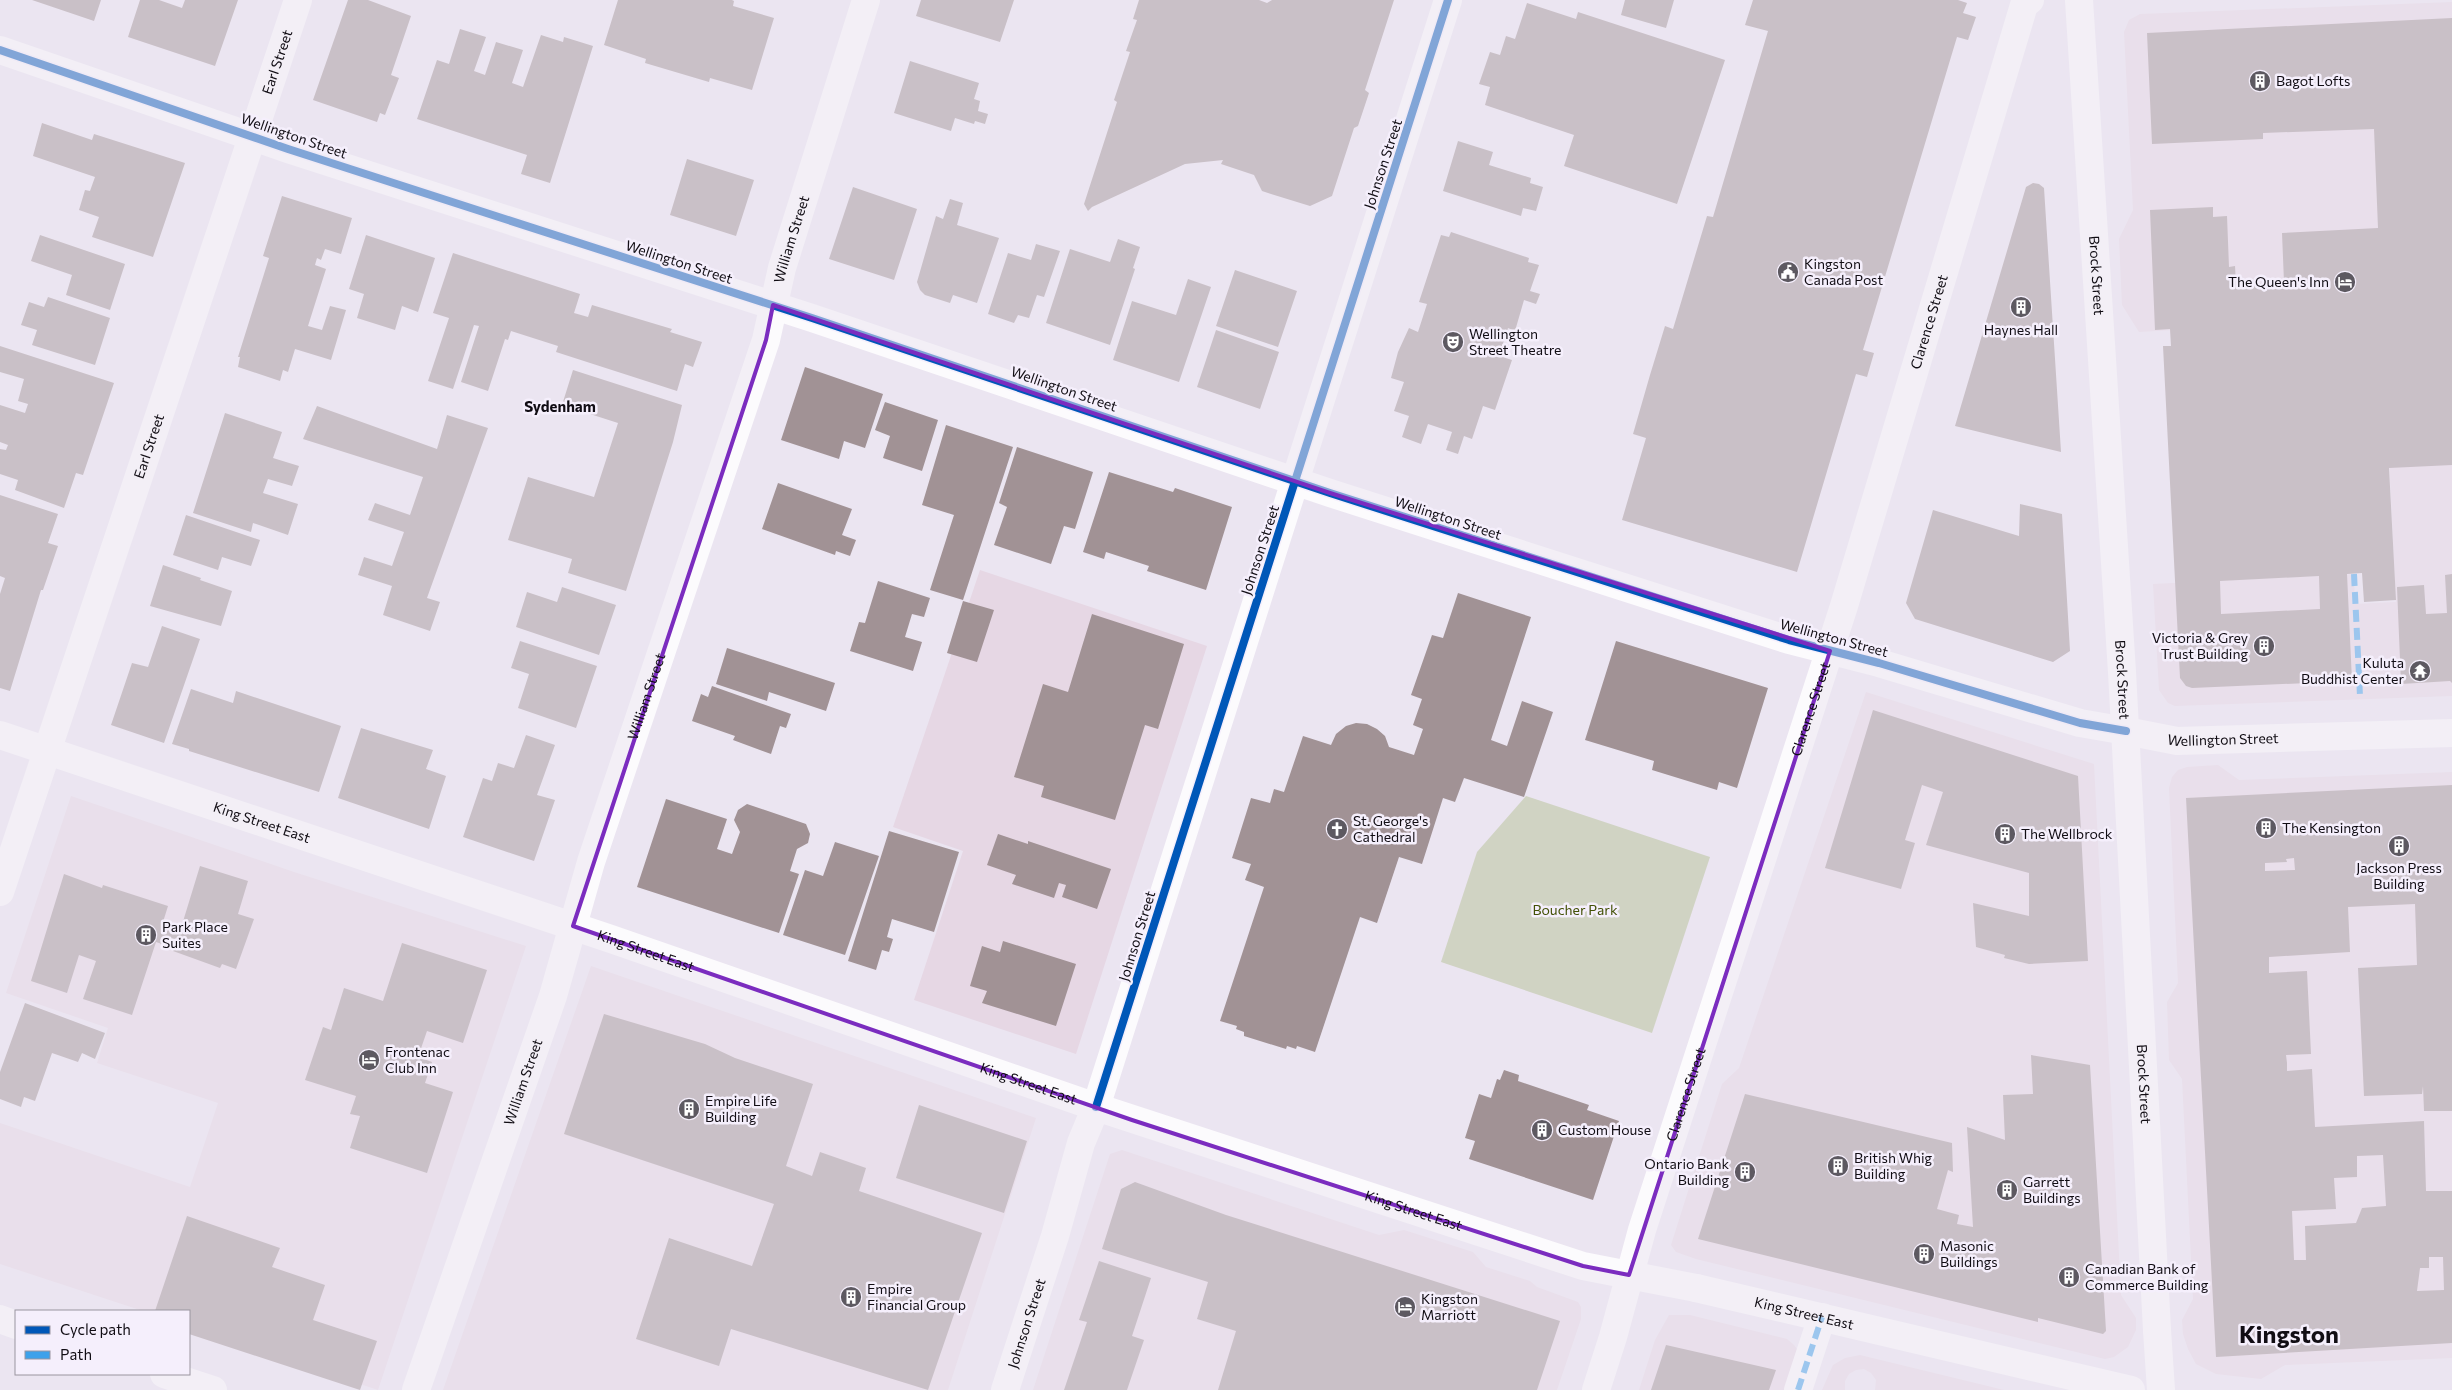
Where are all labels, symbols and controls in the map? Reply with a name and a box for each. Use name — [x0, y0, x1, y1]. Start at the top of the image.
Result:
street label: Earl Street — [258, 27, 296, 96]
building icon: Bagot Lofts — [2248, 69, 2272, 93]
place label: Bagot Lofts — [2276, 72, 2350, 89]
street label: Wellington Street — [239, 109, 350, 162]
street label: Johnson Street — [1360, 117, 1405, 211]
street label: William Street — [770, 193, 812, 284]
street label: Brock Street — [2086, 235, 2108, 316]
street label: Wellington Street — [624, 236, 735, 287]
place label: Kingston Canada Post — [1804, 255, 1883, 288]
public building icon: Kingston Canada Post — [1776, 260, 1800, 284]
hotel icon: The Queen's Inn — [2333, 270, 2357, 294]
street label: Clarence Street — [1906, 272, 1951, 371]
place label: The Queen's Inn — [2228, 273, 2329, 290]
building icon: Haynes Hall — [2009, 295, 2033, 319]
place label: Haynes Hall — [1984, 321, 2058, 338]
place label: Wellington Street Theatre — [1469, 325, 1561, 358]
theatre icon: Wellington Street Theatre — [1441, 330, 1465, 354]
street label: Wellington Street — [1009, 362, 1120, 415]
district label: Sydenham — [524, 397, 596, 415]
street label: Earl Street — [130, 411, 167, 481]
street label: Wellington Street — [1393, 492, 1504, 543]
street label: Johnson Street — [1237, 503, 1282, 597]
street label: Wellington Street — [1778, 615, 1890, 660]
place label: Victoria & Grey Trust Building — [2152, 629, 2248, 662]
building icon: Victoria & Grey Trust Building — [2252, 634, 2276, 658]
street label: Brock Street — [2112, 639, 2134, 720]
street label: William Street — [624, 650, 669, 742]
place label: Kuluta Buddhist Center — [2301, 654, 2404, 687]
temple icon: Kuluta Buddhist Center — [2408, 659, 2432, 683]
street label: Clarence Street — [1787, 660, 1833, 758]
street label: Wellington Street — [2166, 729, 2279, 750]
street label: King Street East — [211, 798, 313, 846]
place label: St. George's Cathedral — [1353, 812, 1428, 845]
building icon: The Kensington — [2254, 816, 2278, 840]
church icon: St. George's Cathedral — [1325, 817, 1349, 841]
place label: The Kensington — [2282, 819, 2381, 836]
building icon: The Wellbrock — [1993, 822, 2017, 846]
place label: The Wellbrock — [2021, 825, 2113, 842]
building icon: Jackson Press Building — [2387, 834, 2411, 858]
place label: Jackson Press Building — [2356, 859, 2442, 892]
street label: Johnson Street — [1115, 888, 1158, 983]
park label: Boucher Park — [1532, 901, 1618, 918]
place label: Park Place Suites — [162, 918, 228, 951]
building icon: Park Place Suites — [134, 923, 158, 947]
street label: King Street East — [595, 926, 697, 975]
street label: William Street — [500, 1036, 546, 1127]
place label: Frontenac Club Inn — [385, 1043, 450, 1076]
street label: Brock Street — [2134, 1044, 2155, 1124]
street label: Clarence Street — [1662, 1045, 1709, 1143]
hotel icon: Frontenac Club Inn — [357, 1048, 381, 1072]
street label: King Street East — [978, 1059, 1080, 1108]
place label: Empire Life Building — [705, 1092, 777, 1125]
building icon: Empire Life Building — [677, 1097, 701, 1121]
building icon: Custom House — [1530, 1118, 1554, 1142]
place label: Custom House — [1558, 1121, 1651, 1138]
place label: British Whig Building — [1854, 1149, 1933, 1182]
building icon: British Whig Building — [1826, 1154, 1850, 1178]
place label: Ontario Bank Building — [1644, 1155, 1729, 1188]
building icon: Ontario Bank Building — [1733, 1160, 1757, 1184]
place label: Garrett Buildings — [2023, 1173, 2081, 1206]
building icon: Garrett Buildings — [1995, 1178, 2019, 1202]
street label: King Street East — [1363, 1186, 1465, 1234]
place label: Masonic Buildings — [1940, 1237, 1998, 1270]
building icon: Masonic Buildings — [1912, 1242, 1936, 1266]
place label: Canadian Bank of Commerce Building — [2085, 1260, 2209, 1293]
building icon: Canadian Bank of Commerce Building — [2057, 1265, 2081, 1289]
street label: Johnson Street — [1004, 1276, 1049, 1370]
place label: Empire Financial Group — [867, 1280, 966, 1313]
building icon: Empire Financial Group — [839, 1285, 863, 1309]
place label: Kingston Marriott — [1421, 1290, 1478, 1323]
street label: King Street East — [1753, 1293, 1856, 1333]
hotel icon: Kingston Marriott — [1393, 1295, 1417, 1319]
legend — [15, 1310, 190, 1375]
district label: Kingston — [2239, 1319, 2339, 1348]
text: Cycle path — [60, 1320, 131, 1338]
text: Path — [60, 1345, 92, 1363]

